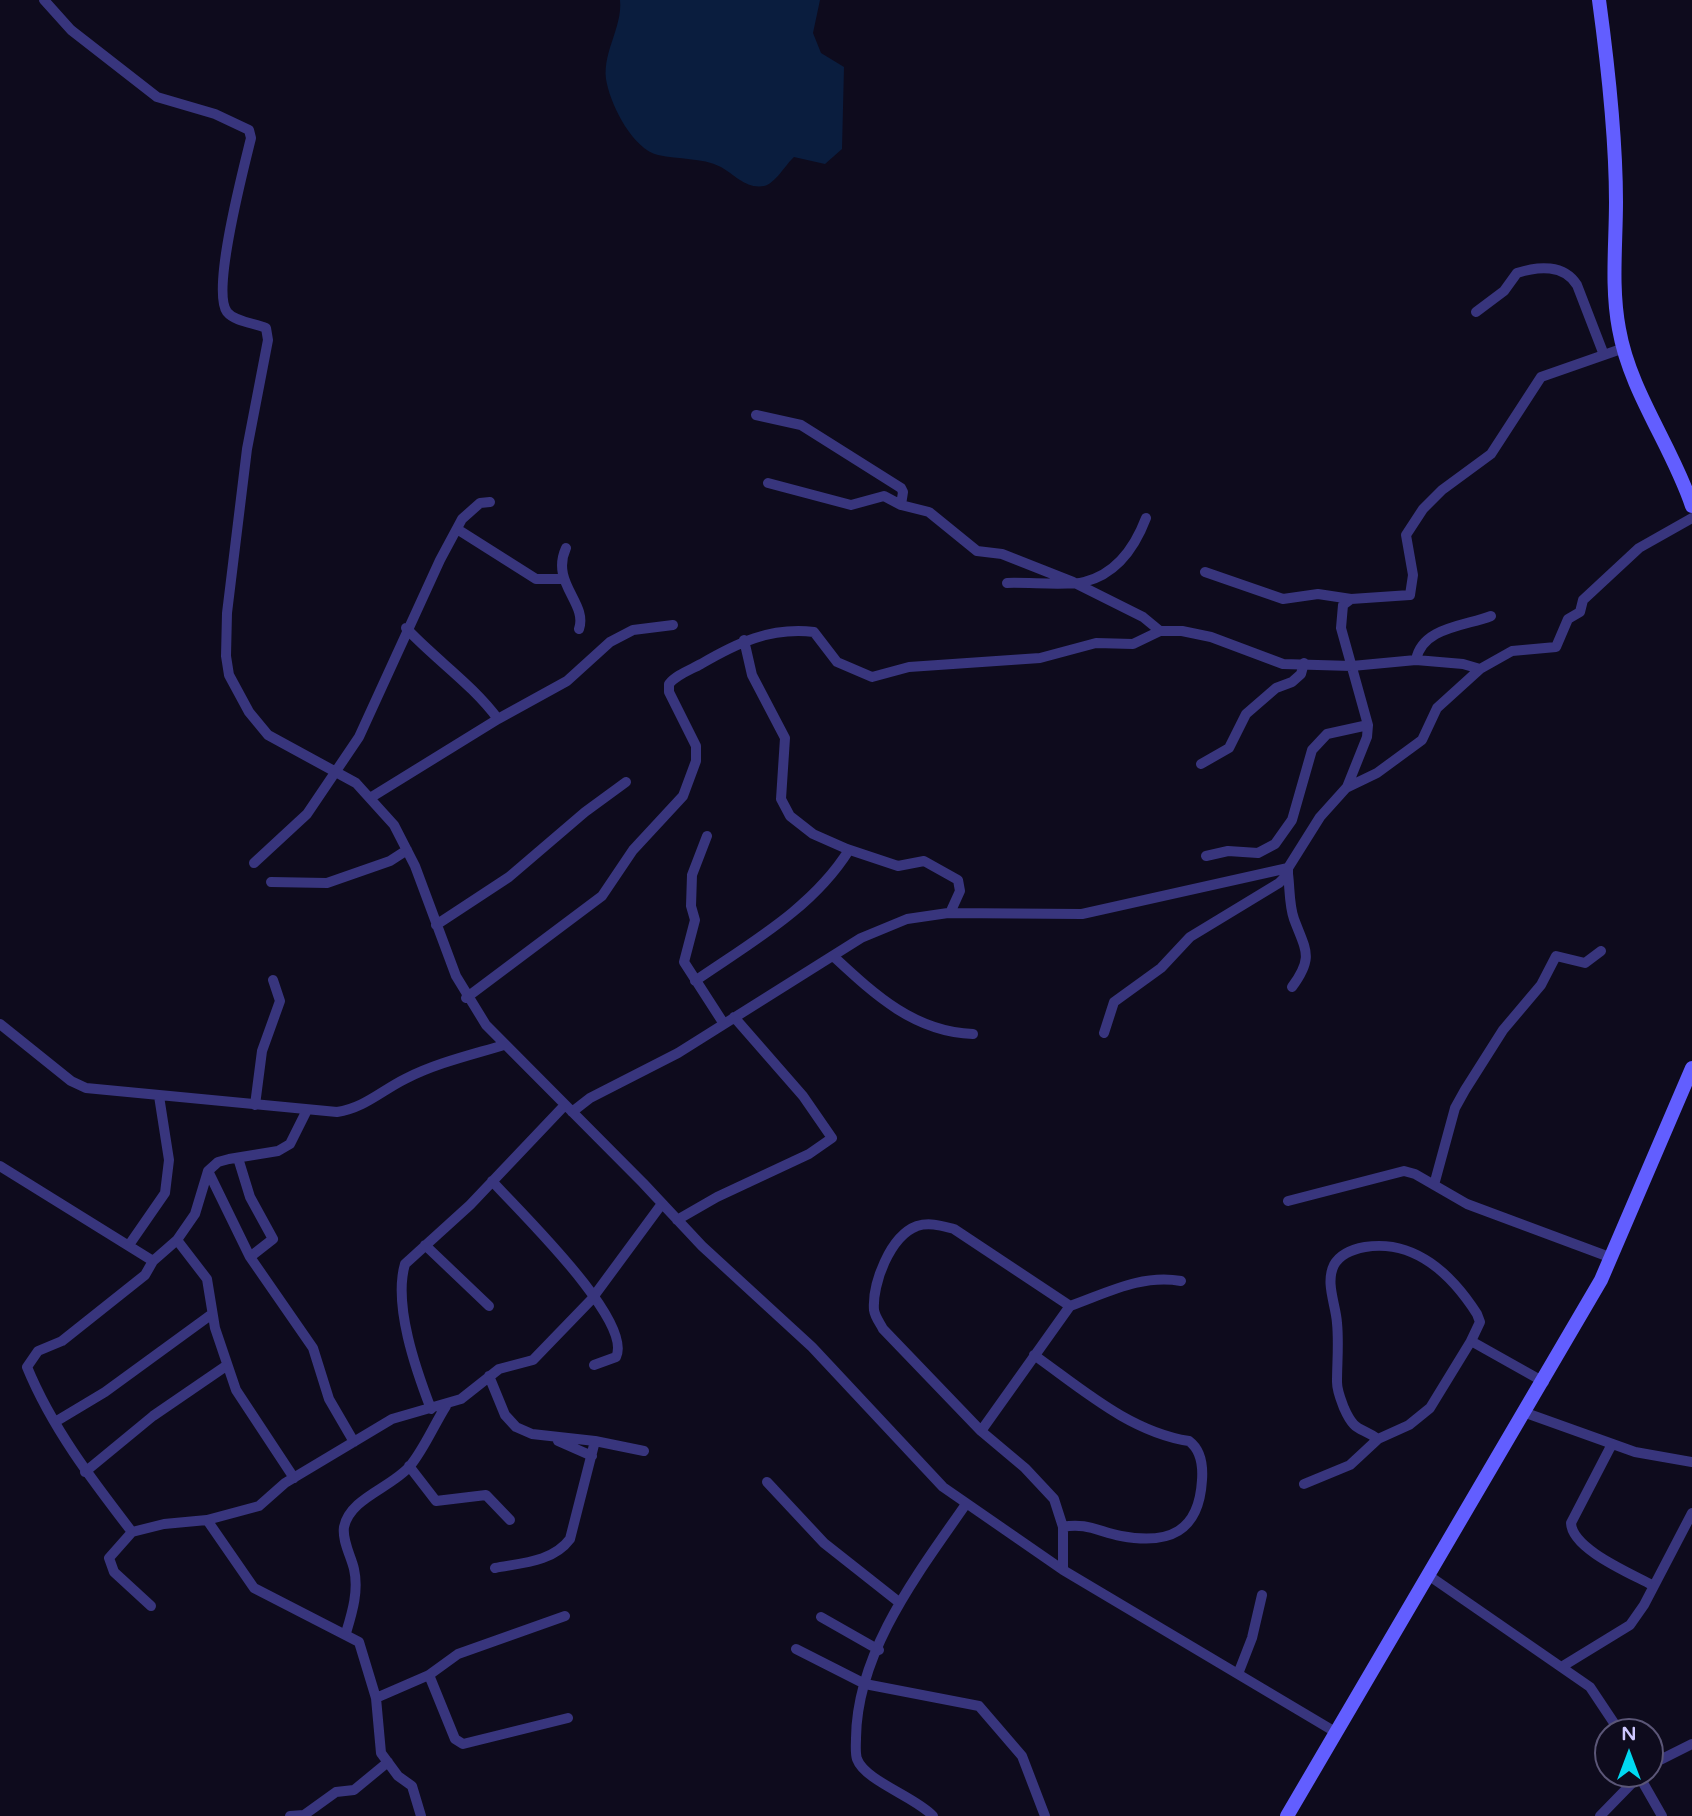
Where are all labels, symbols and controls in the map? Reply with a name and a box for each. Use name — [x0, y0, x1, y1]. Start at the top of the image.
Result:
north arrow — [1594, 1718, 1664, 1788]
text: N — [1621, 1723, 1637, 1745]

